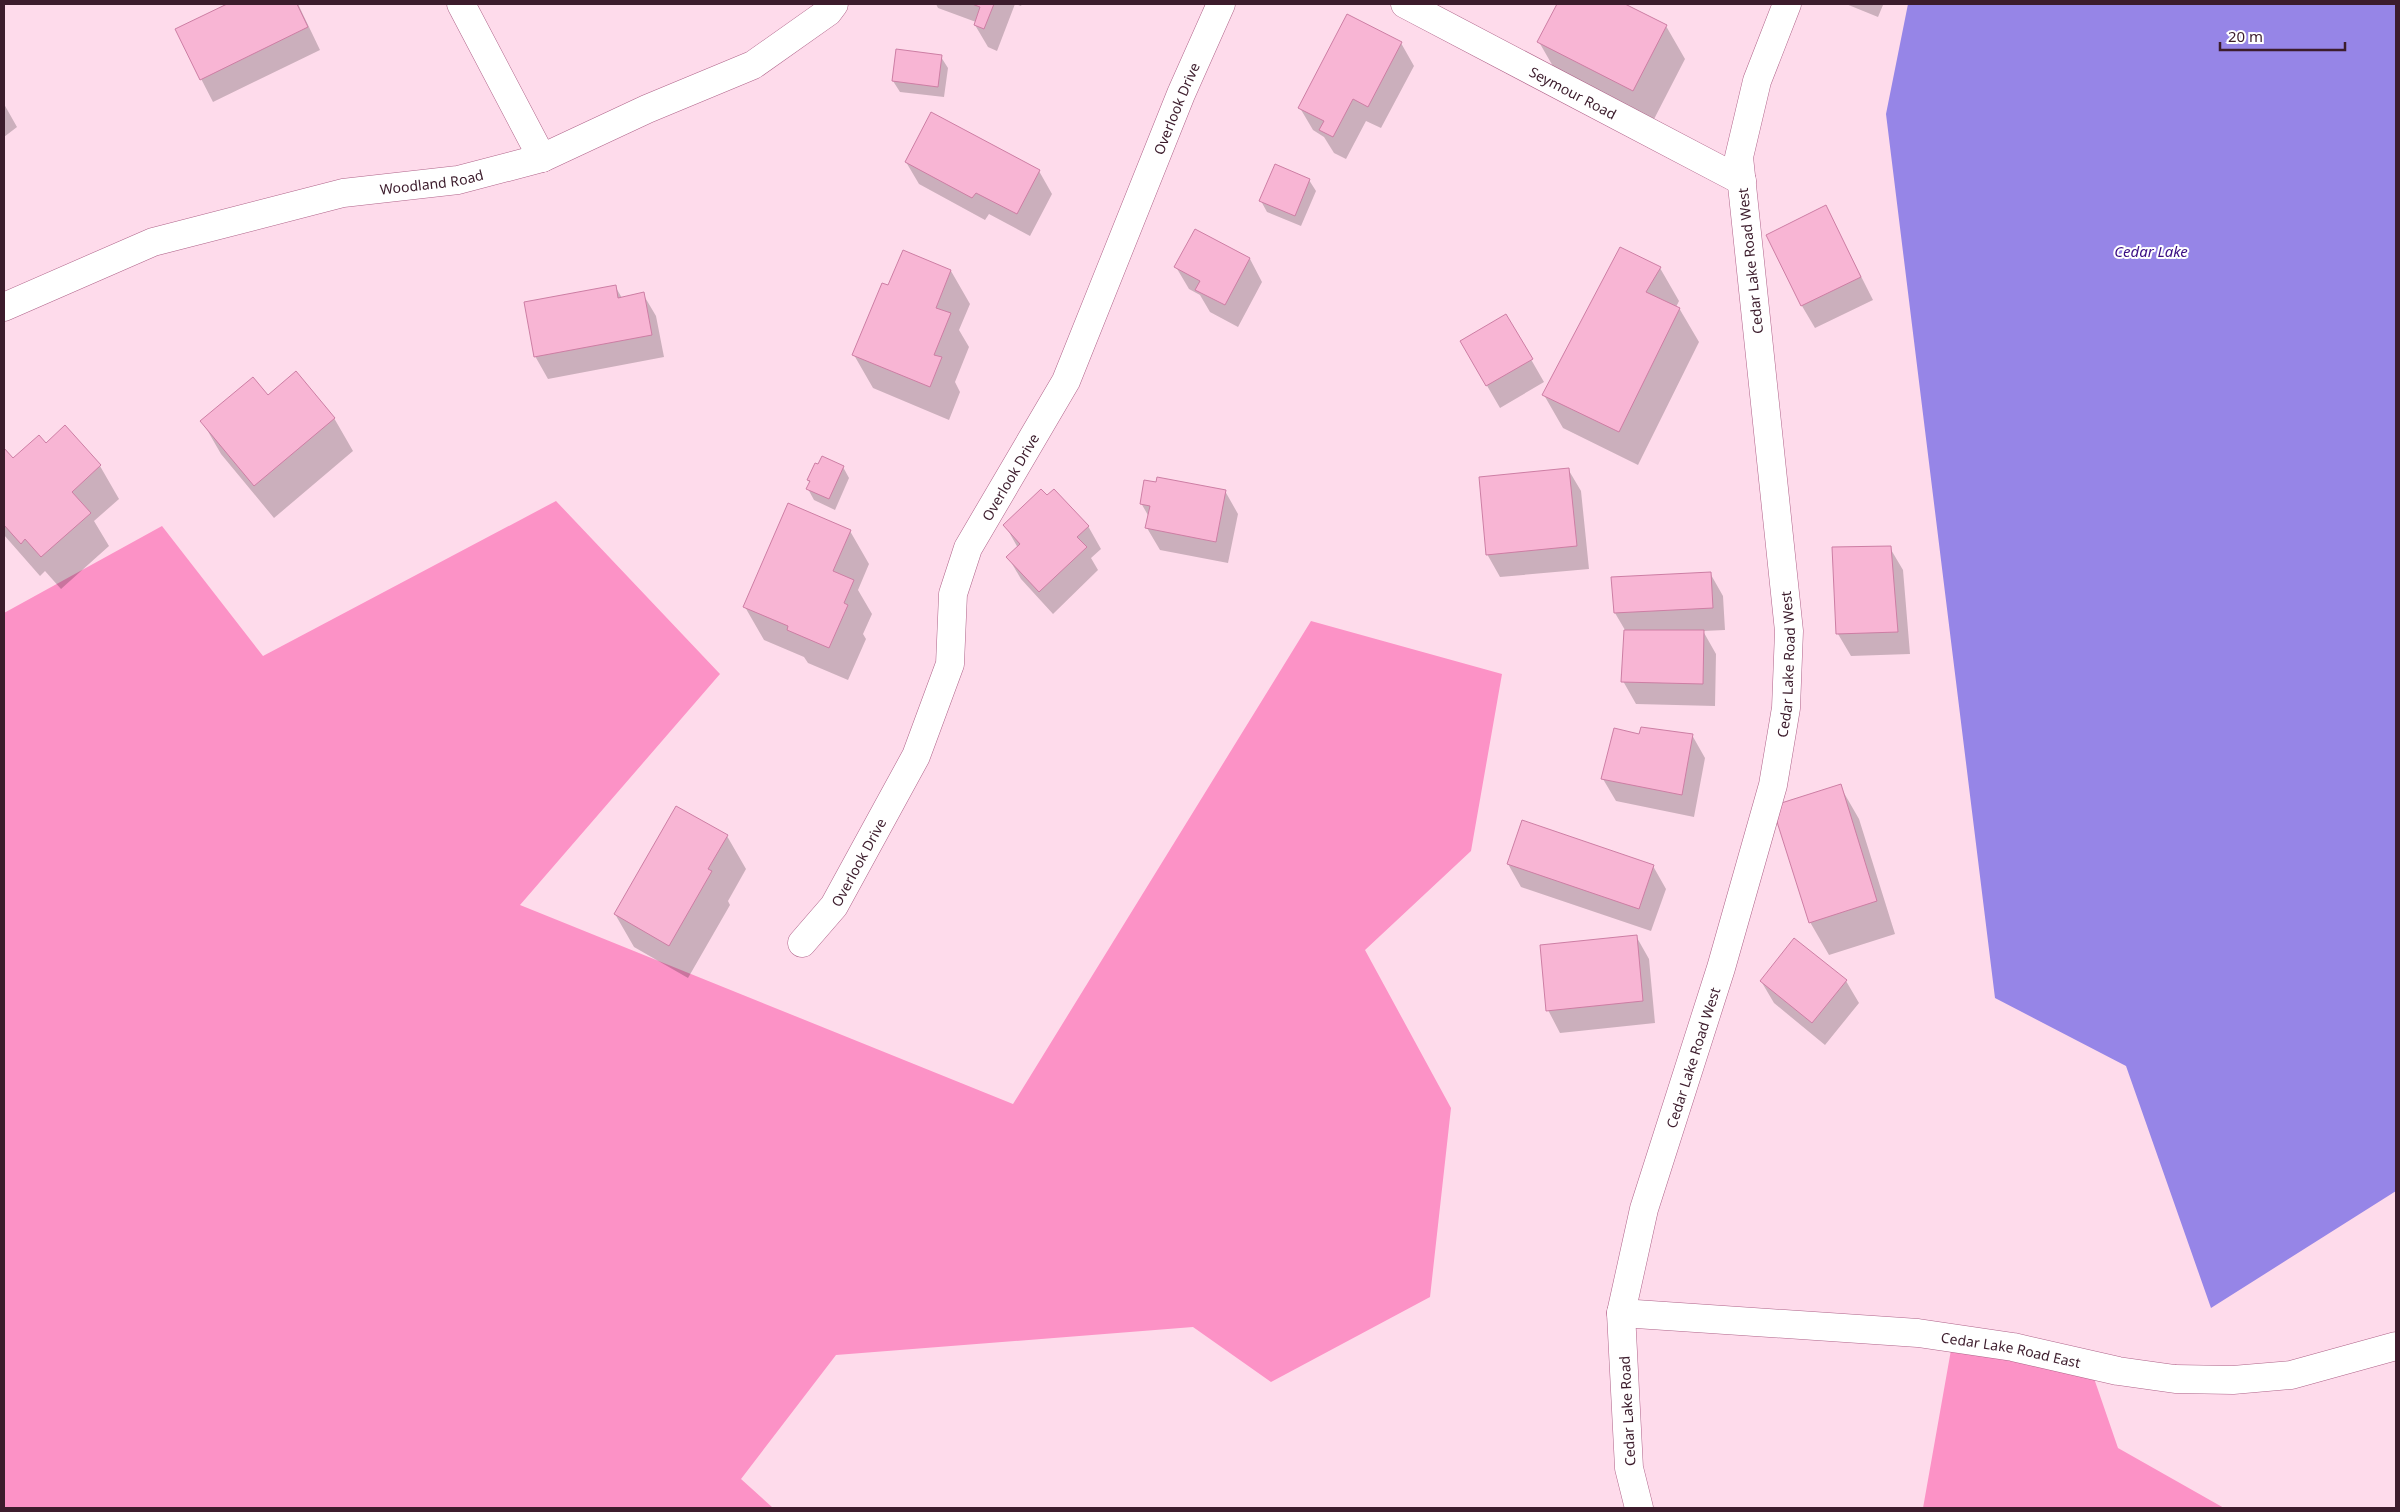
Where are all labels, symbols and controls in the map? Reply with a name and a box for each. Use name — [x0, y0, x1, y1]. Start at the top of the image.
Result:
scale bar — [2220, 20, 2345, 52]
text: 20 m — [2228, 26, 2263, 46]
street label: Overlook Drive — [1148, 59, 1203, 157]
street label: Seymour Road — [1526, 62, 1620, 123]
street label: Woodland Road — [379, 164, 485, 198]
street label: Cedar Lake Road West — [1733, 187, 1767, 335]
water label: Cedar Lake — [2114, 241, 2188, 261]
street label: Overlook Drive — [977, 430, 1043, 524]
street label: Cedar Lake Road West — [1772, 590, 1799, 739]
street label: Overlook Drive — [826, 814, 890, 910]
street label: Cedar Lake Road West — [1661, 985, 1724, 1130]
street label: Cedar Lake Road East — [1940, 1327, 2083, 1372]
street label: Cedar Lake Road — [1615, 1355, 1639, 1467]

